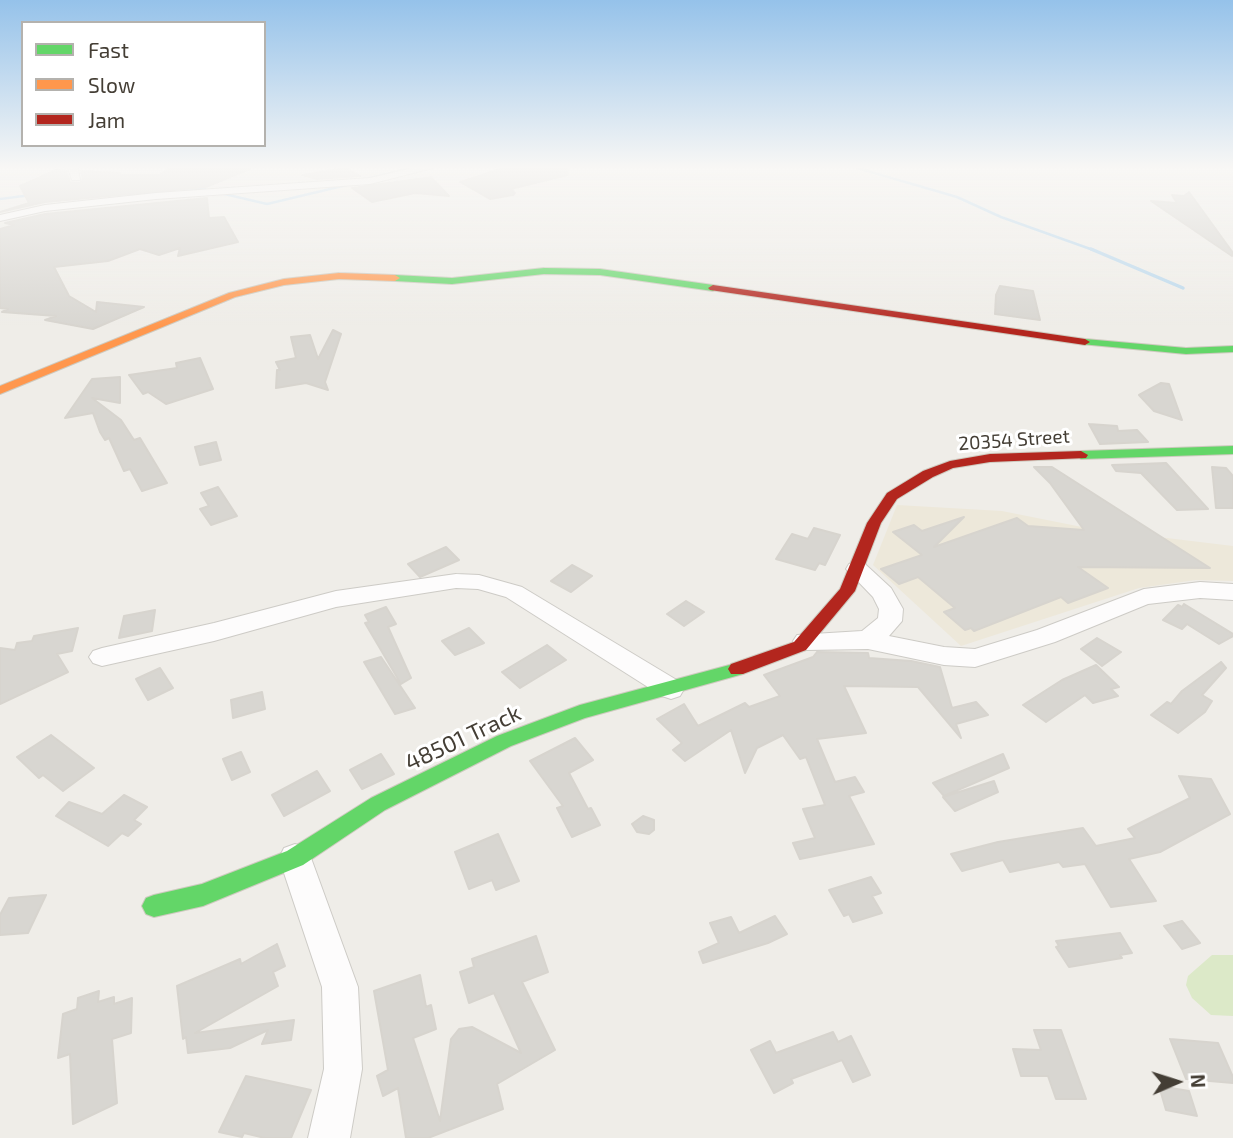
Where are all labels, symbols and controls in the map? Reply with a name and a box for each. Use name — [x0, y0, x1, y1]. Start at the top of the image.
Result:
legend — [21, 21, 266, 147]
text: Fast — [88, 37, 129, 62]
text: Slow — [88, 72, 135, 97]
text: Jam — [88, 107, 125, 132]
street label: 20354 Street — [958, 425, 1070, 455]
street label: 48501 Track — [401, 699, 525, 777]
north arrow — [1142, 1047, 1212, 1117]
text: N — [1187, 1073, 1210, 1088]

